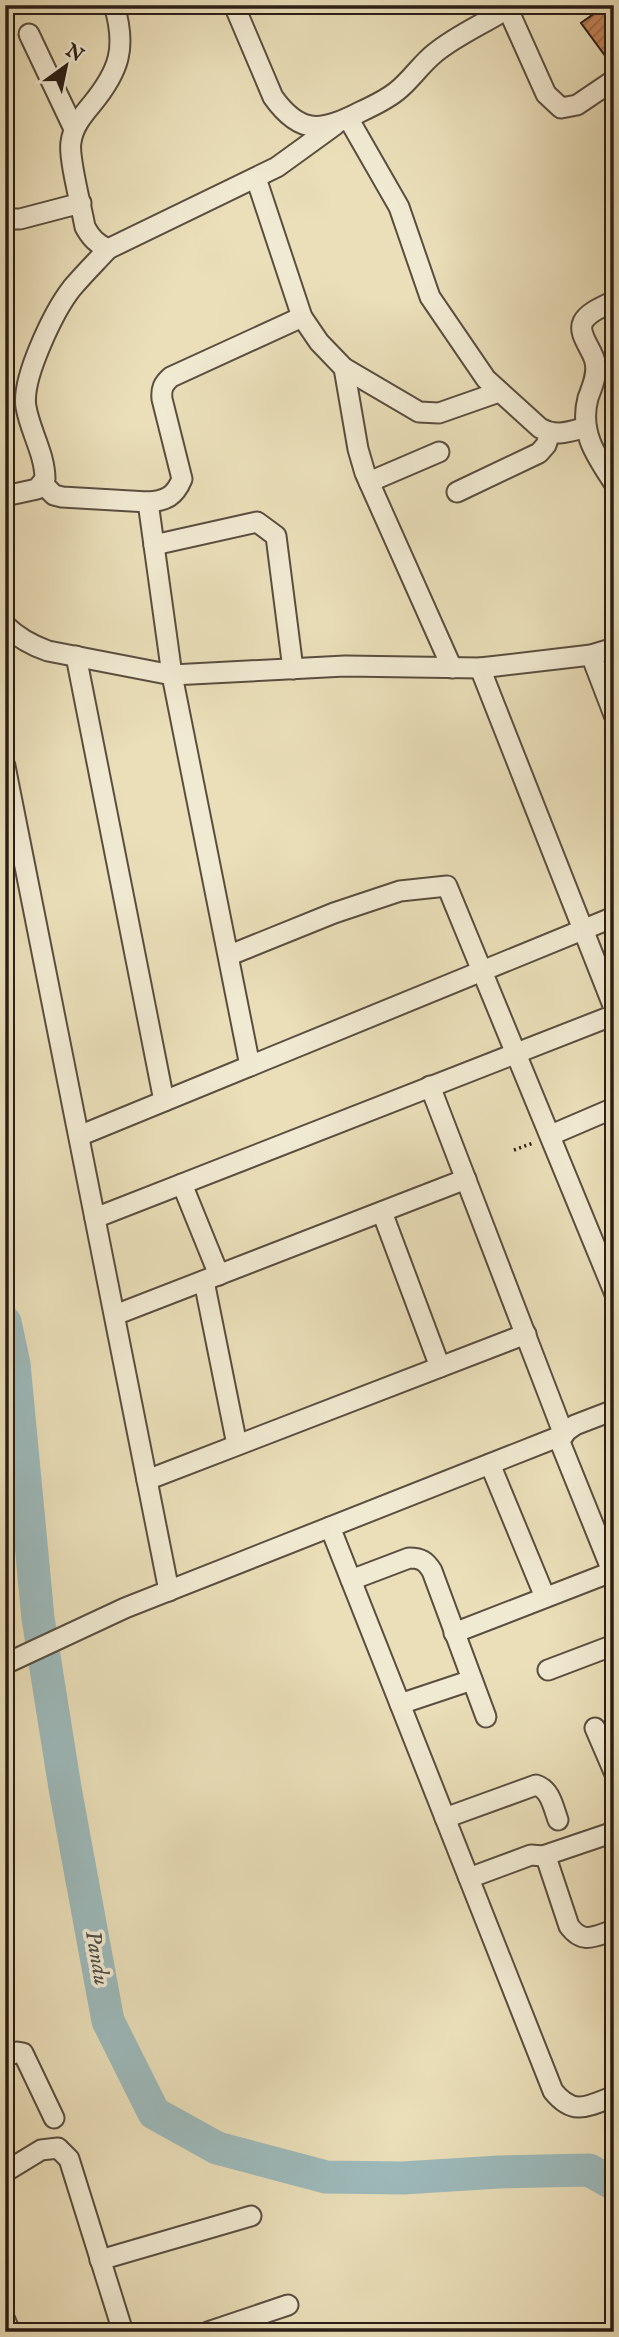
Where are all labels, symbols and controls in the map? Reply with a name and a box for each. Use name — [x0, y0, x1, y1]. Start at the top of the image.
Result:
north arrow — [32, 32, 102, 102]
text: N — [60, 38, 88, 68]
water label: Pandu — [78, 1928, 116, 1988]

